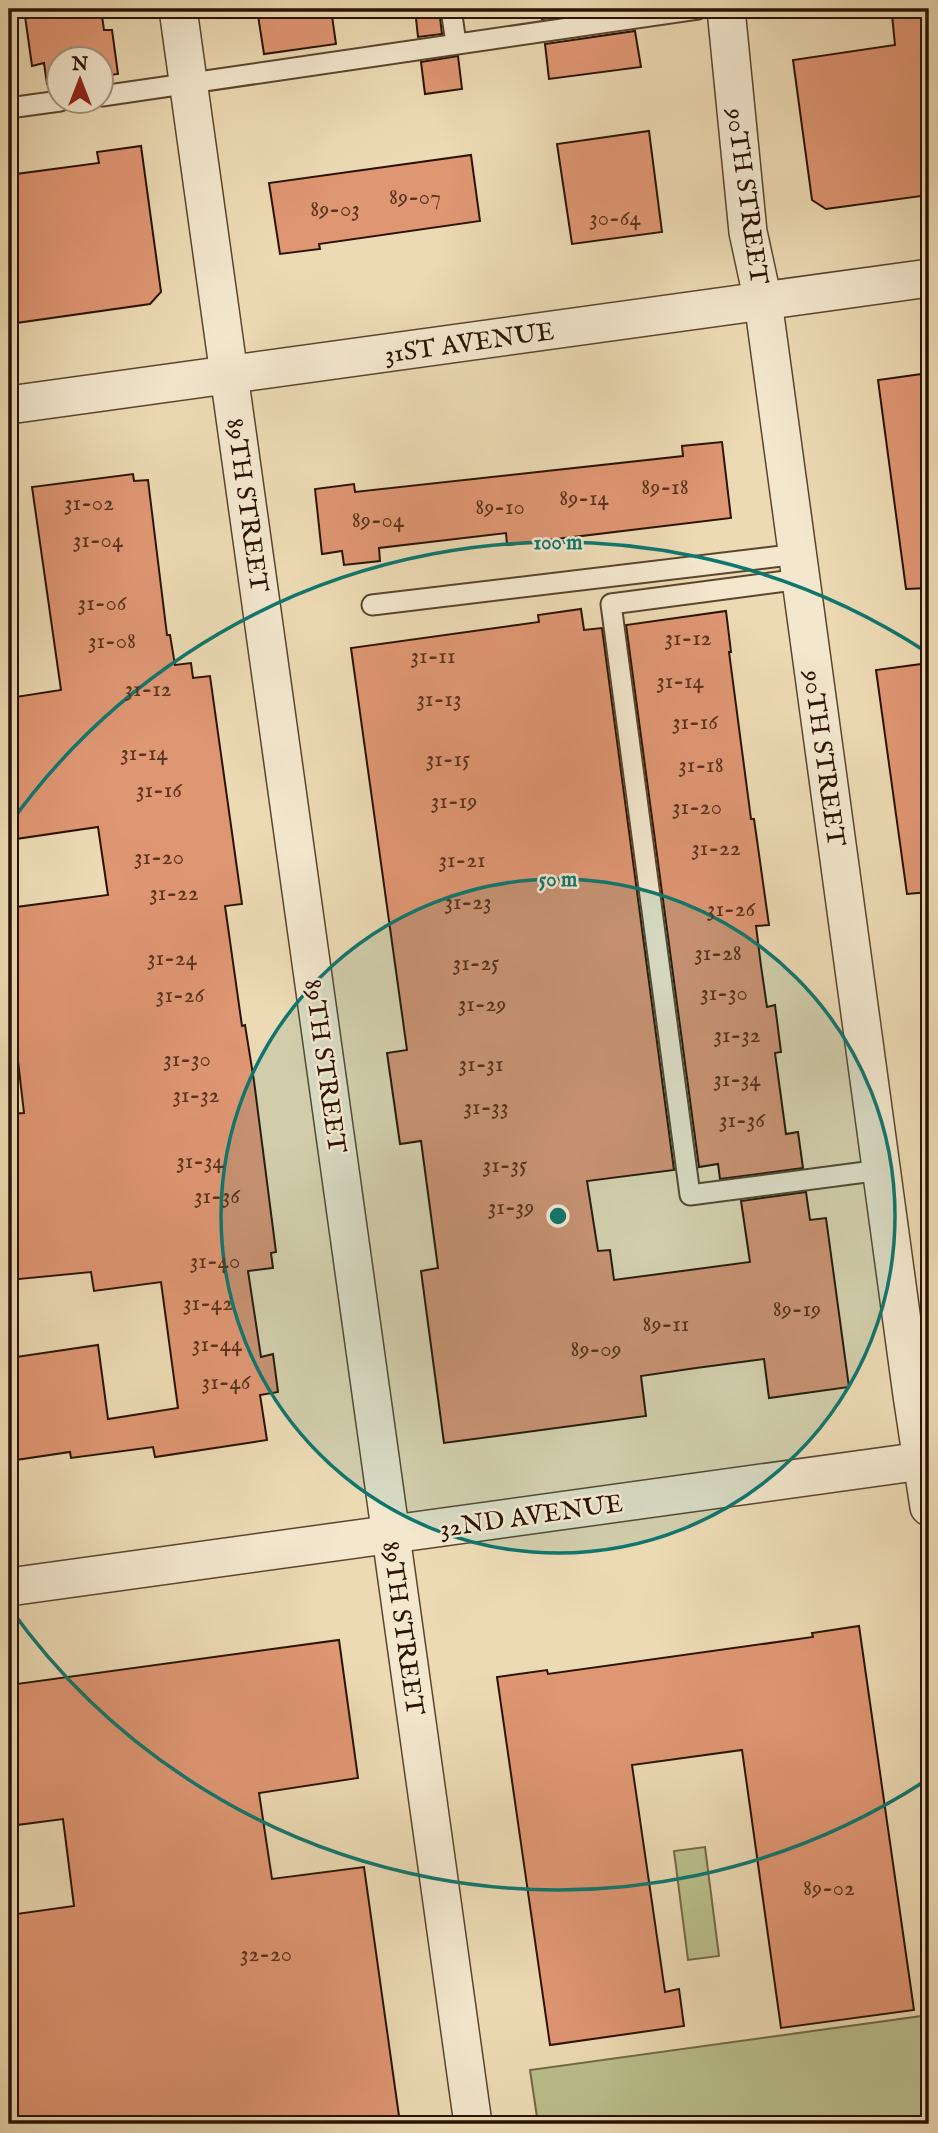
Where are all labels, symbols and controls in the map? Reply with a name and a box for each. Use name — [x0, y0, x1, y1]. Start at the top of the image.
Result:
north arrow — [46, 46, 116, 116]
text: N — [71, 53, 89, 77]
street label: 90TH STREET — [718, 105, 775, 287]
house number: 89-07 — [389, 183, 441, 212]
house number: 89-03 — [310, 195, 360, 224]
house number: 30-64 — [589, 204, 641, 233]
street label: 31ST AVENUE — [382, 315, 556, 372]
street label: 89TH STREET — [218, 416, 275, 594]
house number: 89-18 — [641, 473, 689, 502]
house number: 89-14 — [559, 484, 610, 513]
house number: 31-02 — [64, 489, 114, 518]
house number: 89-10 — [475, 493, 525, 522]
house number: 89-04 — [352, 506, 405, 535]
house number: 31-04 — [73, 526, 124, 555]
text: 100 m — [533, 530, 583, 557]
house number: 31-06 — [78, 589, 128, 618]
house number: 31-12 — [664, 624, 712, 653]
house number: 31-08 — [88, 627, 136, 656]
house number: 31-11 — [411, 642, 455, 671]
house number: 31-14 — [656, 667, 705, 696]
street label: 90TH STREET — [795, 667, 852, 849]
house number: 31-12 — [124, 675, 172, 704]
house number: 31-13 — [416, 685, 462, 714]
house number: 31-16 — [672, 708, 719, 737]
house number: 31-14 — [120, 739, 169, 768]
house number: 31-15 — [426, 745, 470, 774]
house number: 31-18 — [678, 751, 724, 780]
house number: 31-16 — [136, 776, 183, 805]
house number: 31-19 — [431, 787, 477, 816]
house number: 31-20 — [672, 793, 722, 822]
house number: 31-22 — [691, 834, 741, 863]
house number: 31-20 — [134, 843, 184, 872]
house number: 31-21 — [438, 846, 486, 875]
text: 50 m — [539, 867, 578, 894]
house number: 31-22 — [149, 879, 199, 908]
house number: 31-23 — [444, 888, 492, 917]
house number: 31-26 — [707, 895, 756, 924]
house number: 31-28 — [694, 939, 742, 968]
house number: 31-24 — [147, 944, 198, 973]
house number: 31-25 — [453, 949, 499, 978]
street label: 89TH STREET — [296, 977, 353, 1155]
house number: 31-30 — [700, 979, 748, 1008]
house number: 31-26 — [156, 981, 205, 1010]
house number: 31-29 — [458, 990, 506, 1019]
house number: 31-32 — [713, 1021, 761, 1050]
house number: 31-30 — [163, 1045, 211, 1074]
house number: 31-31 — [458, 1050, 504, 1079]
house number: 31-34 — [713, 1065, 762, 1094]
house number: 31-32 — [172, 1081, 220, 1110]
house number: 31-33 — [463, 1093, 509, 1122]
house number: 31-36 — [719, 1106, 766, 1135]
house number: 31-34 — [176, 1147, 225, 1176]
house number: 31-35 — [483, 1151, 527, 1180]
house number: 31-36 — [194, 1182, 241, 1211]
house number: 31-39 — [488, 1193, 534, 1222]
centre of rings — [546, 1204, 570, 1228]
house number: 31-40 — [190, 1247, 240, 1276]
house number: 31-42 — [183, 1289, 233, 1318]
house number: 89-19 — [773, 1295, 821, 1324]
house number: 89-11 — [643, 1310, 689, 1339]
house number: 31-44 — [192, 1330, 243, 1359]
house number: 89-09 — [570, 1335, 622, 1364]
house number: 31-46 — [202, 1368, 252, 1397]
street label: 32ND AVENUE — [437, 1487, 625, 1546]
street label: 89TH STREET — [374, 1539, 431, 1717]
house number: 89-02 — [803, 1874, 855, 1903]
house number: 32-20 — [240, 1940, 292, 1969]

